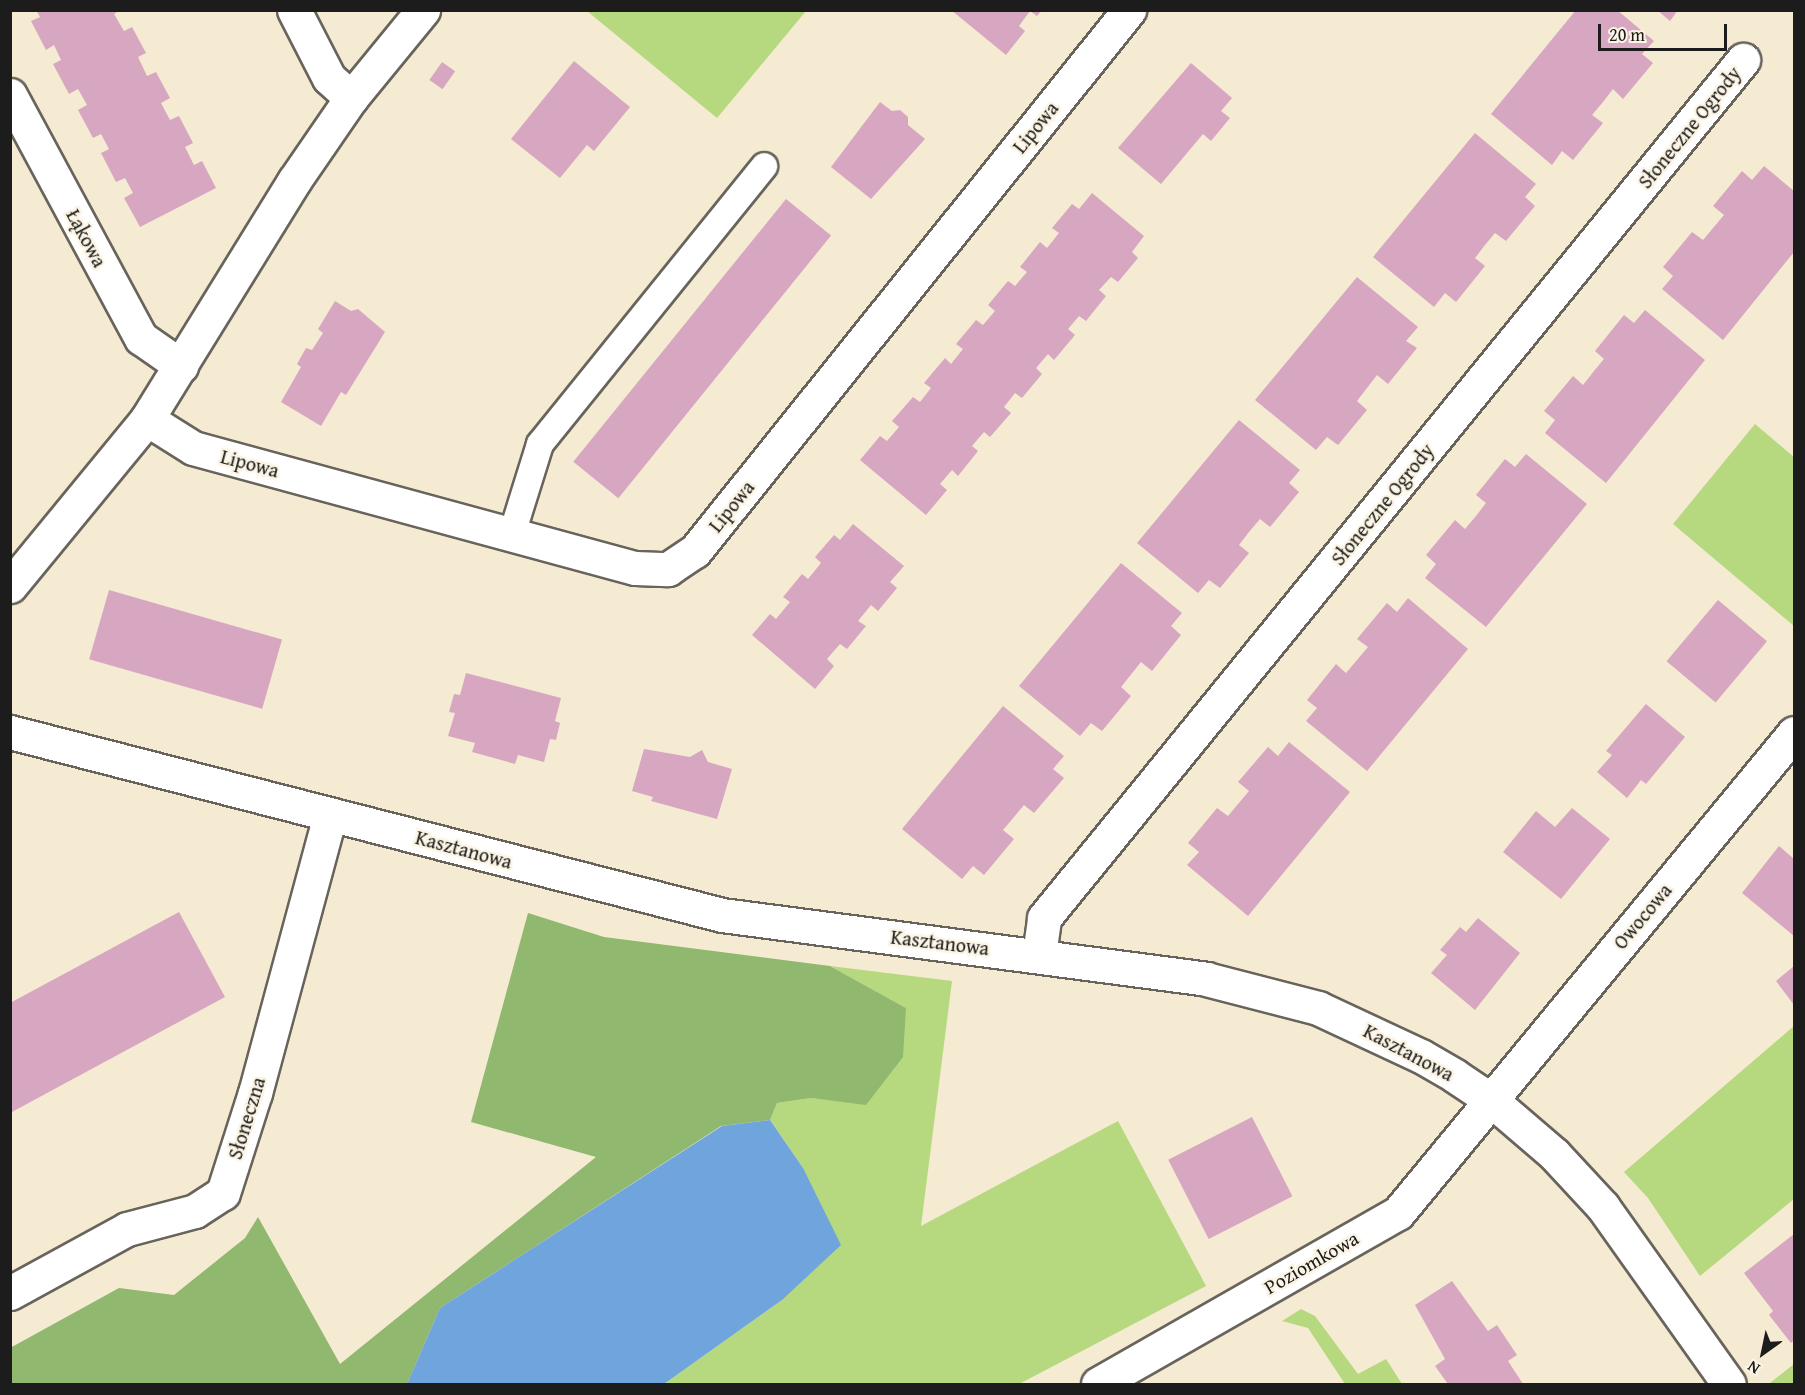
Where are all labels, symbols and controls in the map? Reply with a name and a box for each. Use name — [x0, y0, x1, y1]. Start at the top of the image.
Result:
scale bar — [1601, 12, 1730, 50]
text: 20 m — [1609, 21, 1645, 48]
street label: Słoneczne Ogrody — [1632, 61, 1746, 193]
street label: Lipowa — [1007, 96, 1063, 158]
street label: Łąkowa — [62, 205, 112, 271]
street label: Słoneczne Ogrody — [1325, 438, 1439, 570]
street label: Lipowa — [218, 444, 282, 482]
street label: Lipowa — [703, 475, 759, 537]
street label: Kasztanowa — [413, 825, 515, 873]
street label: Owocowa — [1608, 878, 1676, 954]
street label: Kasztanowa — [889, 924, 991, 960]
street label: Kasztanowa — [1360, 1018, 1458, 1086]
street label: Słoneczna — [222, 1074, 270, 1162]
street label: Poziomkowa — [1260, 1225, 1362, 1299]
north arrow — [1733, 1323, 1793, 1383]
text: N — [1742, 1355, 1764, 1381]

